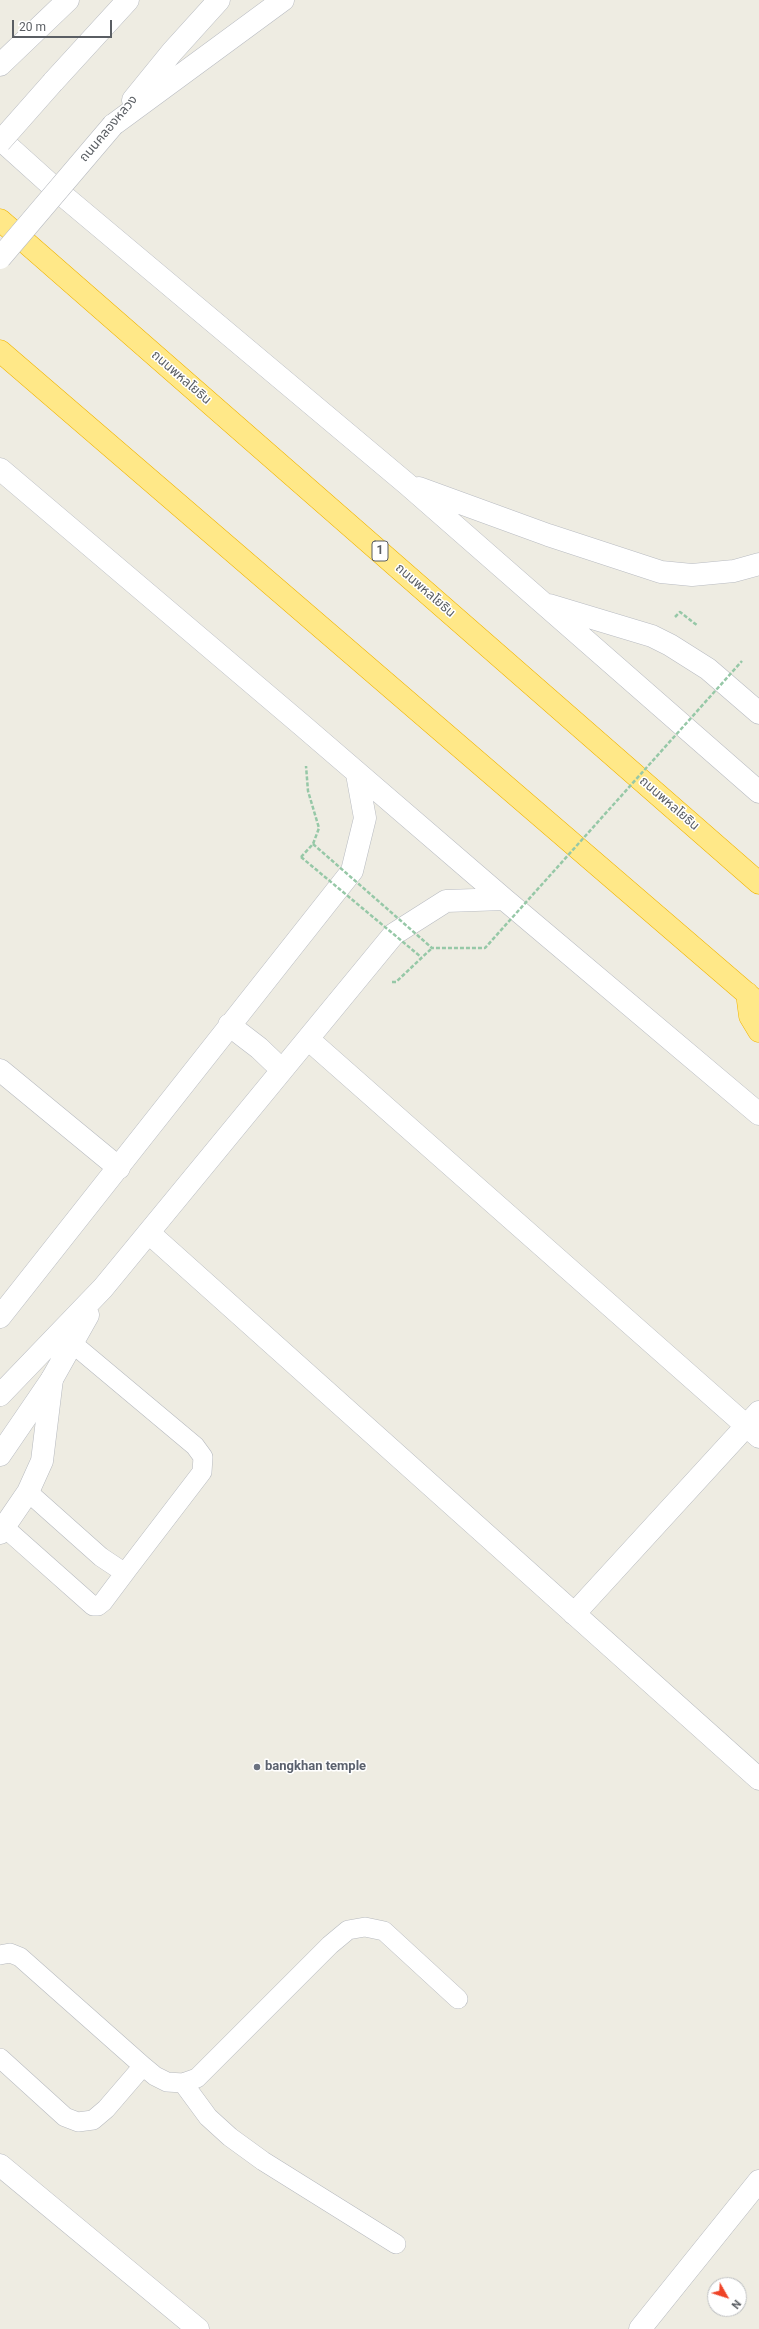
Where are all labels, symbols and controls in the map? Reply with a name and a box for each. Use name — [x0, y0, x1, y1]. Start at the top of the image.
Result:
scale bar — [14, 12, 114, 38]
text: 20 m — [19, 20, 46, 34]
street label: ถนนคลองหลวง — [77, 93, 141, 165]
street label: ถนนพหลโยธิน — [148, 348, 214, 408]
road number: 1 — [372, 541, 388, 561]
street label: ถนนพหลโยธิน — [392, 561, 458, 621]
street label: ถนนพหลโยธิน — [636, 774, 702, 834]
place label: bangkhan temple — [265, 1759, 366, 1775]
marker: bangkhan temple — [252, 1762, 262, 1772]
north arrow — [707, 2277, 747, 2317]
text: N — [728, 2297, 743, 2311]

